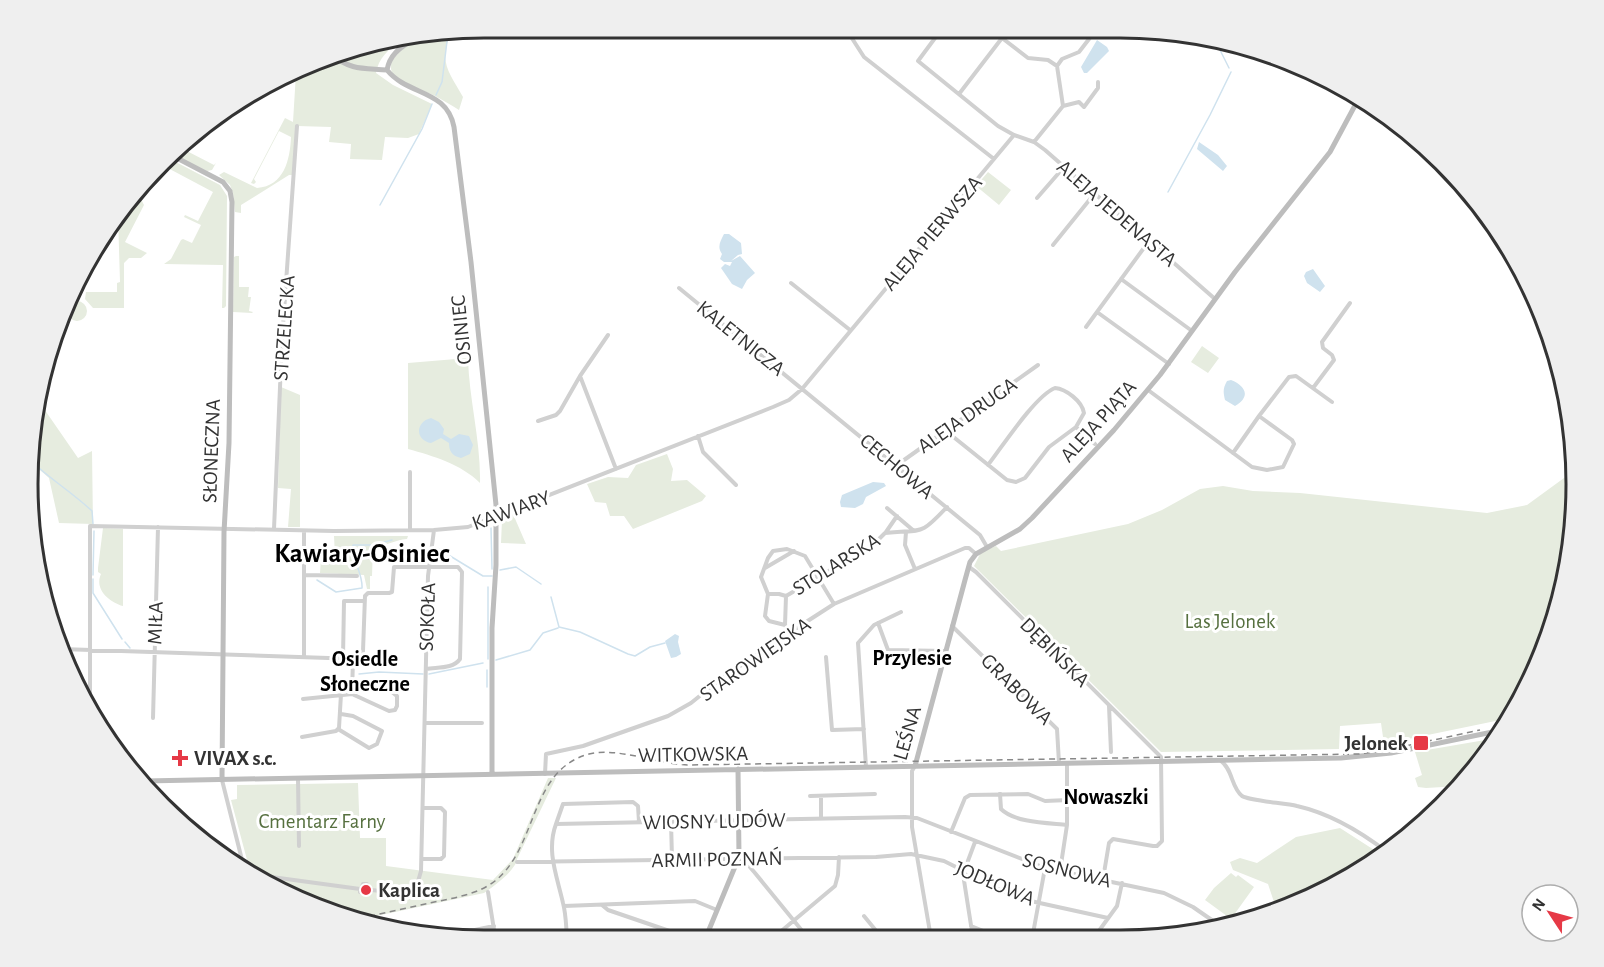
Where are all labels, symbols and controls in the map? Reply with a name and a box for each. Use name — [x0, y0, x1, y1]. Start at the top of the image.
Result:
street label: ALEJA JEDENASTA — [1053, 156, 1180, 271]
street label: ALEJA PIERWSZA — [879, 172, 986, 295]
street label: STRZELECKA — [270, 275, 299, 382]
street label: OSINIEC — [447, 294, 476, 366]
street label: KALETNICZA — [693, 297, 789, 380]
street label: ALEJA DRUGA — [914, 374, 1021, 457]
street label: ALEJA PIĄTA — [1056, 376, 1140, 466]
street label: SŁONECZNA — [199, 399, 224, 503]
street label: CECHOWA — [856, 430, 938, 503]
street label: KAWIARY — [469, 487, 553, 534]
street label: STOLARSKA — [789, 529, 884, 599]
district label: Kawiary-Osiniec — [274, 540, 450, 568]
street label: SOKOŁA — [416, 582, 439, 652]
street label: MIŁA — [144, 601, 167, 645]
park label: Las Jelonek — [1185, 611, 1276, 632]
street label: DĘBIŃSKA — [1016, 612, 1095, 691]
street label: STAROWIEJSKA — [696, 614, 814, 705]
district label: Przylesie — [872, 647, 952, 670]
district label: Osiedle Słoneczne — [320, 648, 410, 695]
street label: GRABOWA — [977, 650, 1056, 729]
street label: LEŚNA — [887, 703, 925, 763]
place label: Jelonek — [1344, 733, 1409, 754]
marker: Jelonek — [1412, 734, 1430, 752]
street label: WITKOWSKA — [638, 743, 748, 766]
place label: VIVAX s.c. — [194, 748, 277, 769]
marker: VIVAX s.c. — [171, 749, 189, 767]
district label: Nowaszki — [1063, 786, 1149, 808]
street label: WIOSNY LUDÓW — [642, 808, 786, 833]
park label: Cmentarz Farny — [258, 811, 386, 832]
street label: ARMII POZNAŃ — [651, 846, 783, 871]
street label: SOSNOWA — [1020, 849, 1113, 892]
street label: JODŁOWA — [952, 857, 1038, 910]
place label: Kaplica — [378, 880, 440, 901]
marker: Kaplica — [359, 883, 373, 897]
north arrow — [1520, 883, 1580, 943]
text: N — [1529, 896, 1548, 914]

